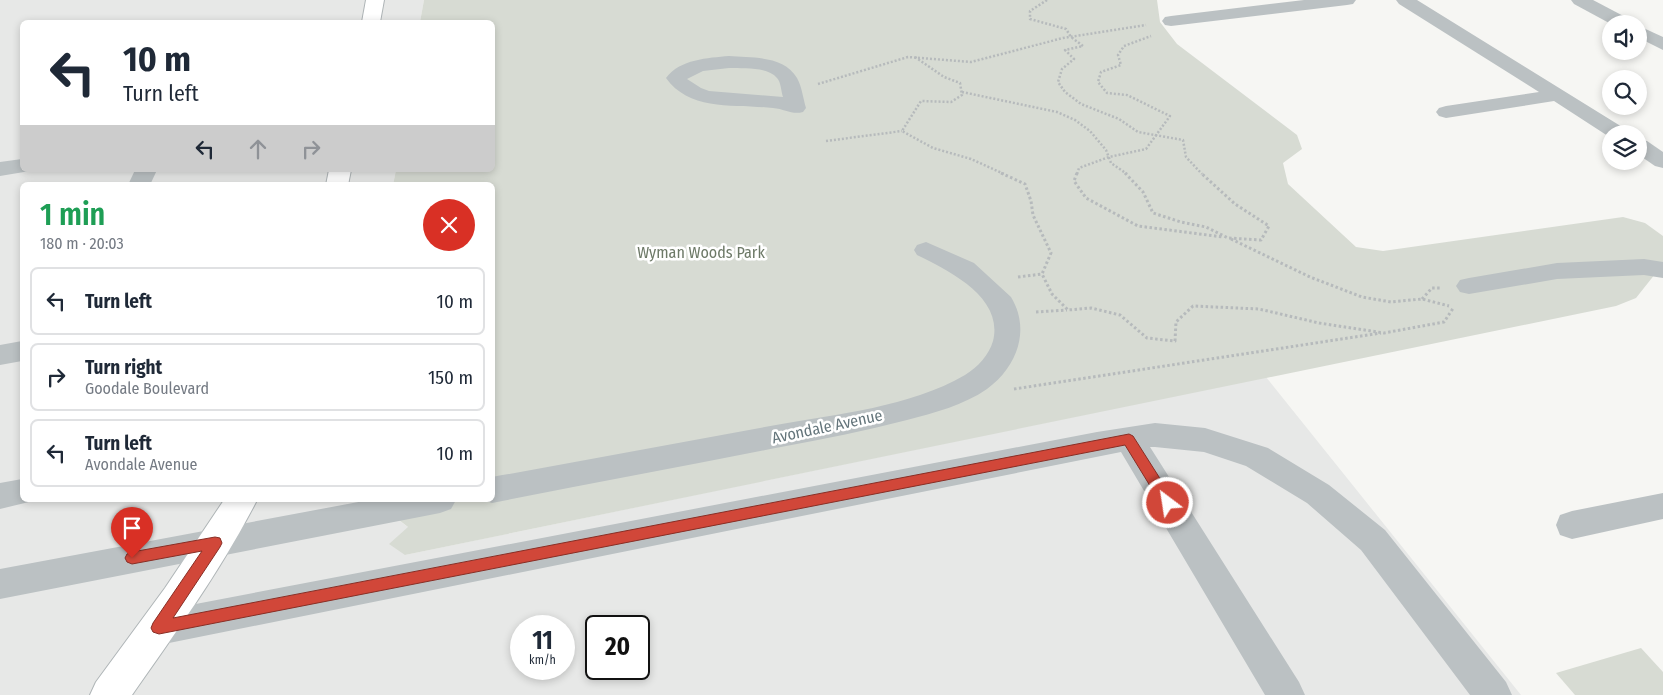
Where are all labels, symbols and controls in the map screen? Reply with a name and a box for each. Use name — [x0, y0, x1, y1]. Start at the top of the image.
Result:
map controls — [1602, 15, 1647, 170]
button: sound — [1602, 15, 1647, 60]
text: 10 m — [123, 38, 191, 80]
icon: left — [40, 40, 105, 105]
button: search — [1602, 70, 1647, 115]
text: Turn left — [123, 80, 199, 107]
button: layers — [1602, 125, 1647, 170]
icon: left — [191, 135, 219, 163]
icon: ahead — [244, 135, 272, 163]
icon: right — [297, 135, 325, 163]
text: 1 min — [40, 197, 105, 233]
button: close — [423, 199, 475, 251]
text: 180 m · 20:03 — [40, 234, 124, 253]
park label: Wyman Woods Park — [637, 243, 765, 262]
icon: left — [42, 287, 70, 315]
text: Turn left — [85, 290, 152, 313]
text: 10 m — [437, 290, 473, 313]
text: Turn right — [85, 356, 162, 379]
icon: right — [42, 363, 70, 391]
text: 150 m — [428, 366, 473, 389]
text: Goodale Boulevard — [85, 379, 209, 398]
street label: Avondale Avenue — [770, 405, 884, 447]
text: Turn left — [85, 432, 152, 455]
icon: left — [42, 439, 70, 467]
text: 10 m — [437, 442, 473, 465]
text: Avondale Avenue — [85, 455, 197, 474]
position arrow — [1141, 476, 1193, 528]
pin — [111, 507, 153, 558]
icon: arrive — [118, 514, 146, 542]
speed limit sign: 20 — [585, 615, 650, 680]
text: 11 — [532, 626, 553, 656]
text: km/h — [529, 653, 556, 667]

